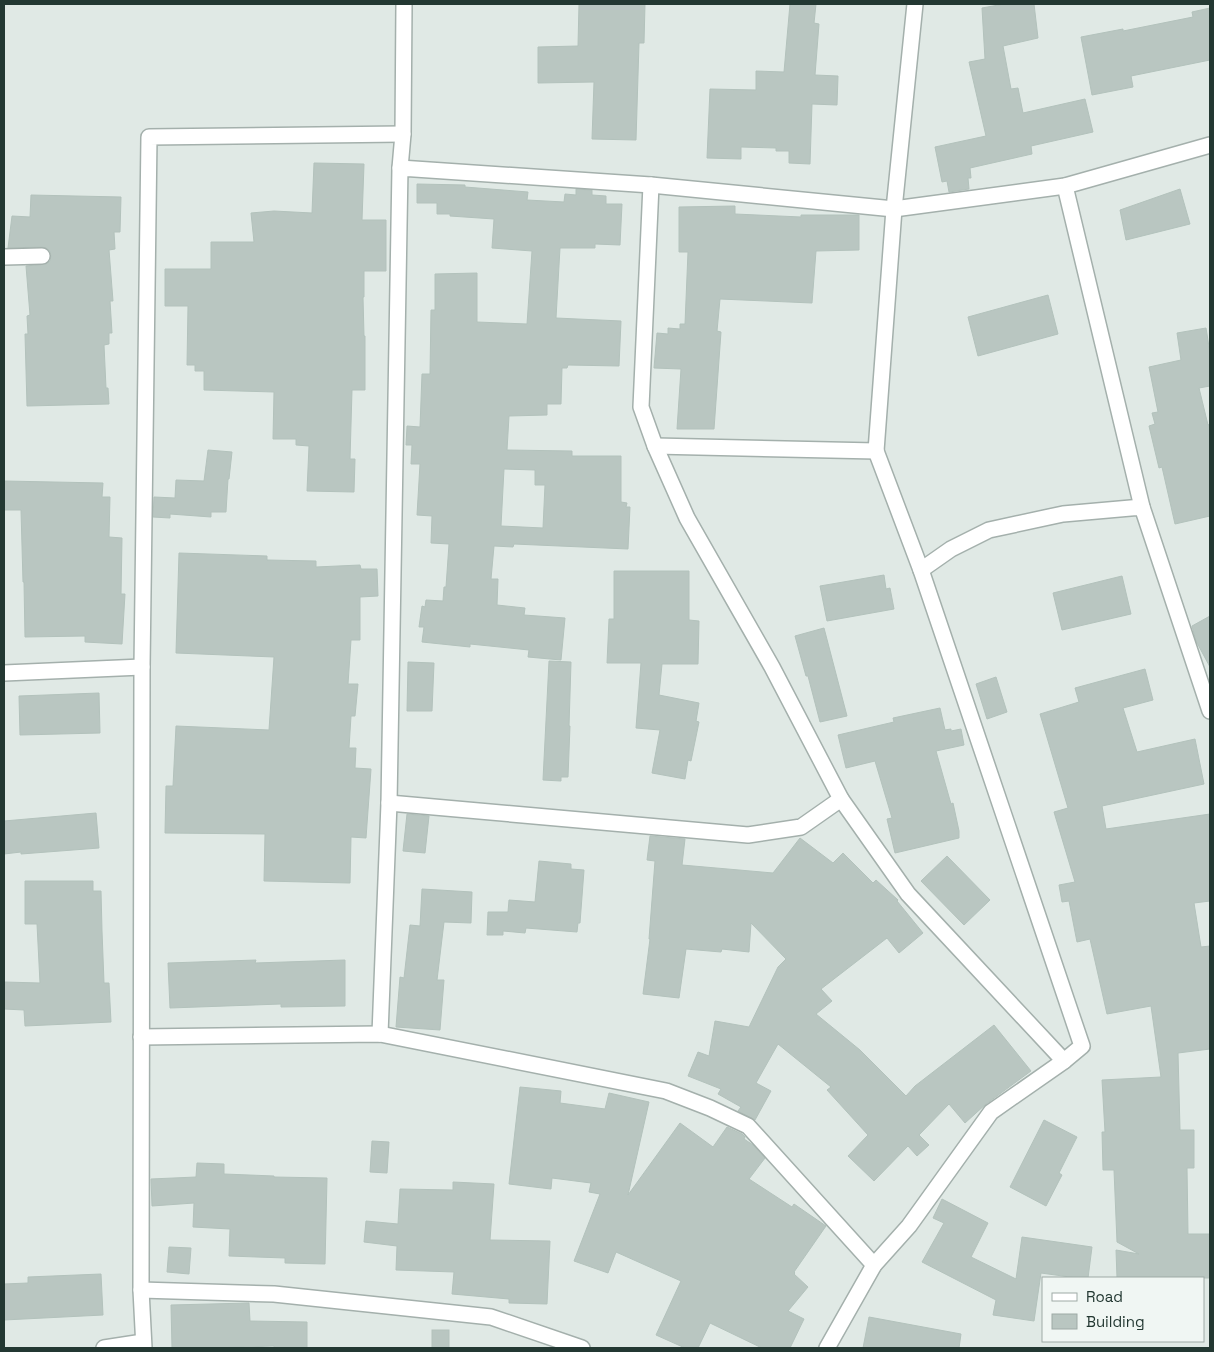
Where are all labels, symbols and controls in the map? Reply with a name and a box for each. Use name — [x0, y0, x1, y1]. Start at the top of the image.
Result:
legend — [1042, 1277, 1204, 1342]
text: Road — [1086, 1287, 1123, 1306]
text: Building — [1086, 1312, 1145, 1331]

